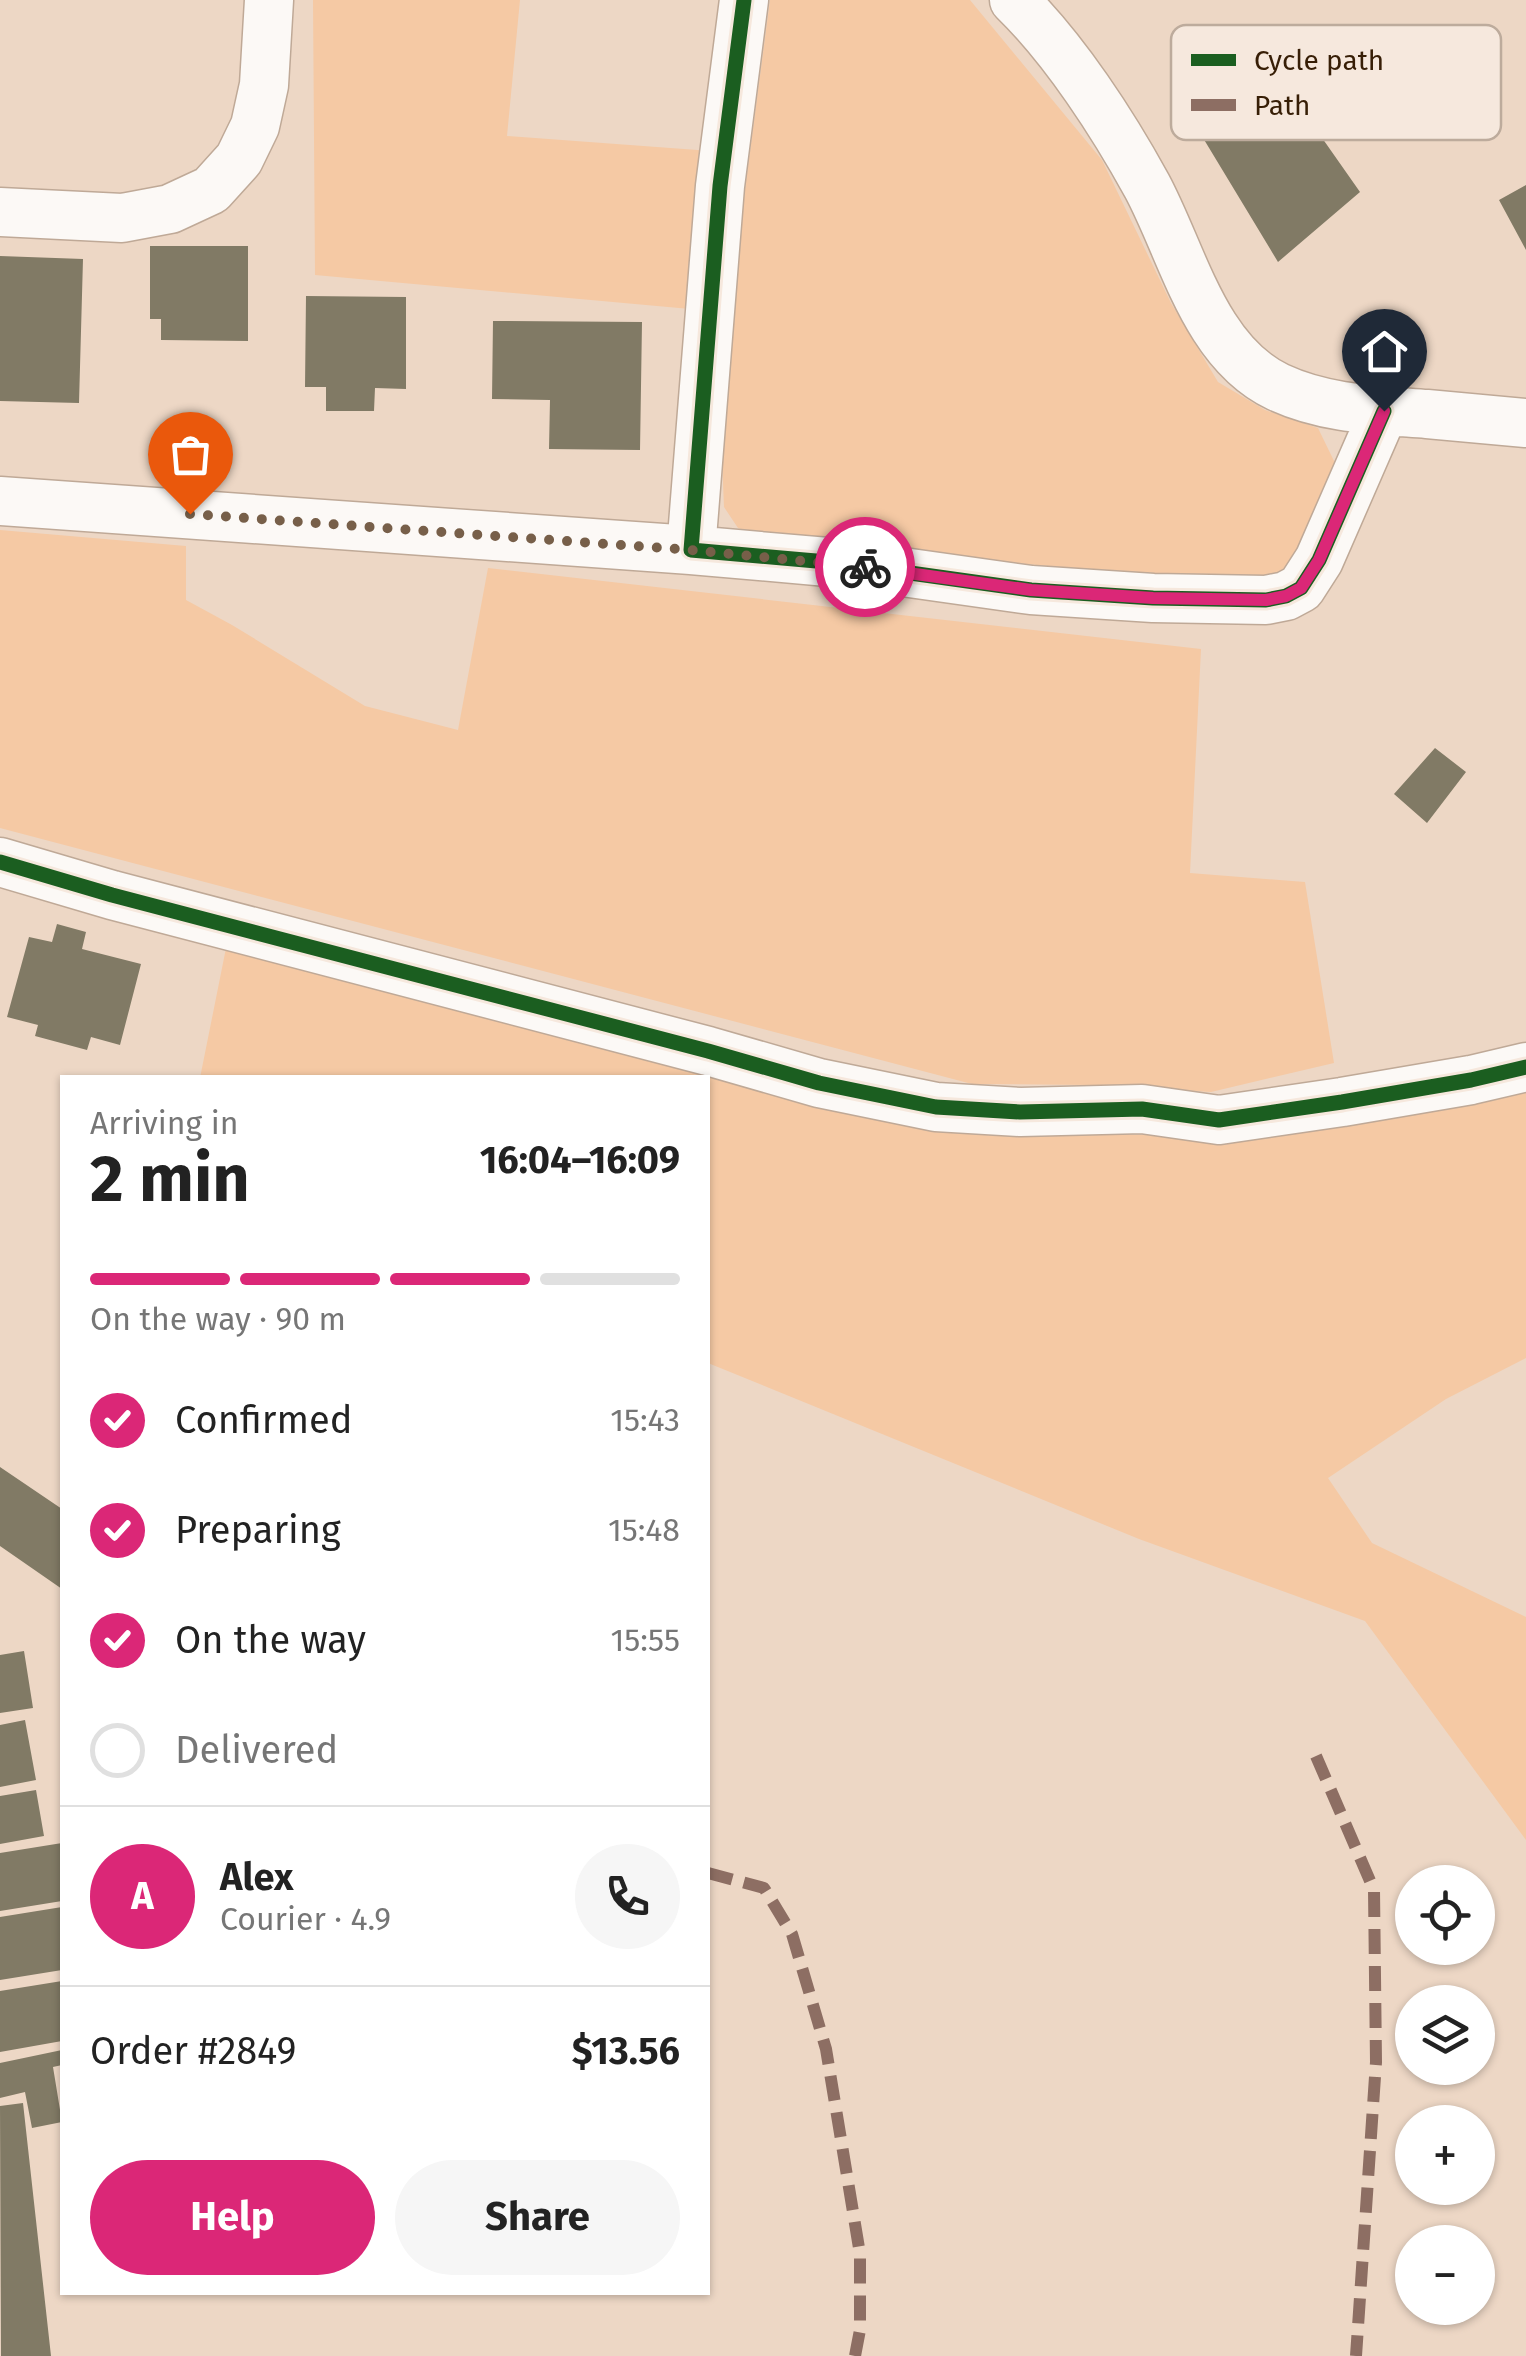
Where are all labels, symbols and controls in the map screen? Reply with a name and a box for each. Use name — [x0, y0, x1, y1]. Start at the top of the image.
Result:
legend — [1171, 25, 1501, 140]
text: Cycle path — [1254, 44, 1384, 77]
text: Path — [1254, 89, 1310, 122]
pin — [1342, 309, 1427, 412]
icon: home — [1357, 324, 1412, 379]
pin — [148, 412, 233, 515]
icon: bag — [163, 427, 218, 482]
courier — [815, 517, 915, 617]
icon: bike — [838, 540, 893, 595]
text: Arriving in — [90, 1104, 238, 1142]
text: 16:04–16:09 — [480, 1137, 680, 1183]
text: 2 min — [90, 1140, 250, 1218]
text: On the way · 90 m — [90, 1300, 346, 1338]
icon: check — [90, 1393, 145, 1448]
text: Confirmed — [175, 1397, 353, 1443]
text: 15:43 — [610, 1401, 680, 1439]
icon: check — [90, 1503, 145, 1558]
text: Preparing — [175, 1507, 341, 1553]
text: 15:48 — [608, 1511, 680, 1549]
icon: check — [90, 1613, 145, 1668]
text: On the way — [175, 1617, 366, 1663]
text: 15:55 — [610, 1621, 680, 1659]
text: Delivered — [175, 1727, 338, 1773]
button: phone — [575, 1844, 680, 1949]
text: Alex — [220, 1854, 293, 1900]
map controls — [1395, 1865, 1495, 2325]
button: locate — [1395, 1865, 1495, 1965]
text: A — [131, 1873, 154, 1919]
text: Courier · 4.9 — [220, 1900, 391, 1938]
button: layers — [1395, 1985, 1495, 2085]
text: Order #2849 — [90, 2028, 297, 2074]
text: $13.56 — [572, 2028, 680, 2074]
button: + — [1395, 2105, 1495, 2205]
button: Help — [90, 2160, 375, 2275]
button: Share — [395, 2160, 680, 2275]
button: − — [1395, 2225, 1495, 2325]

